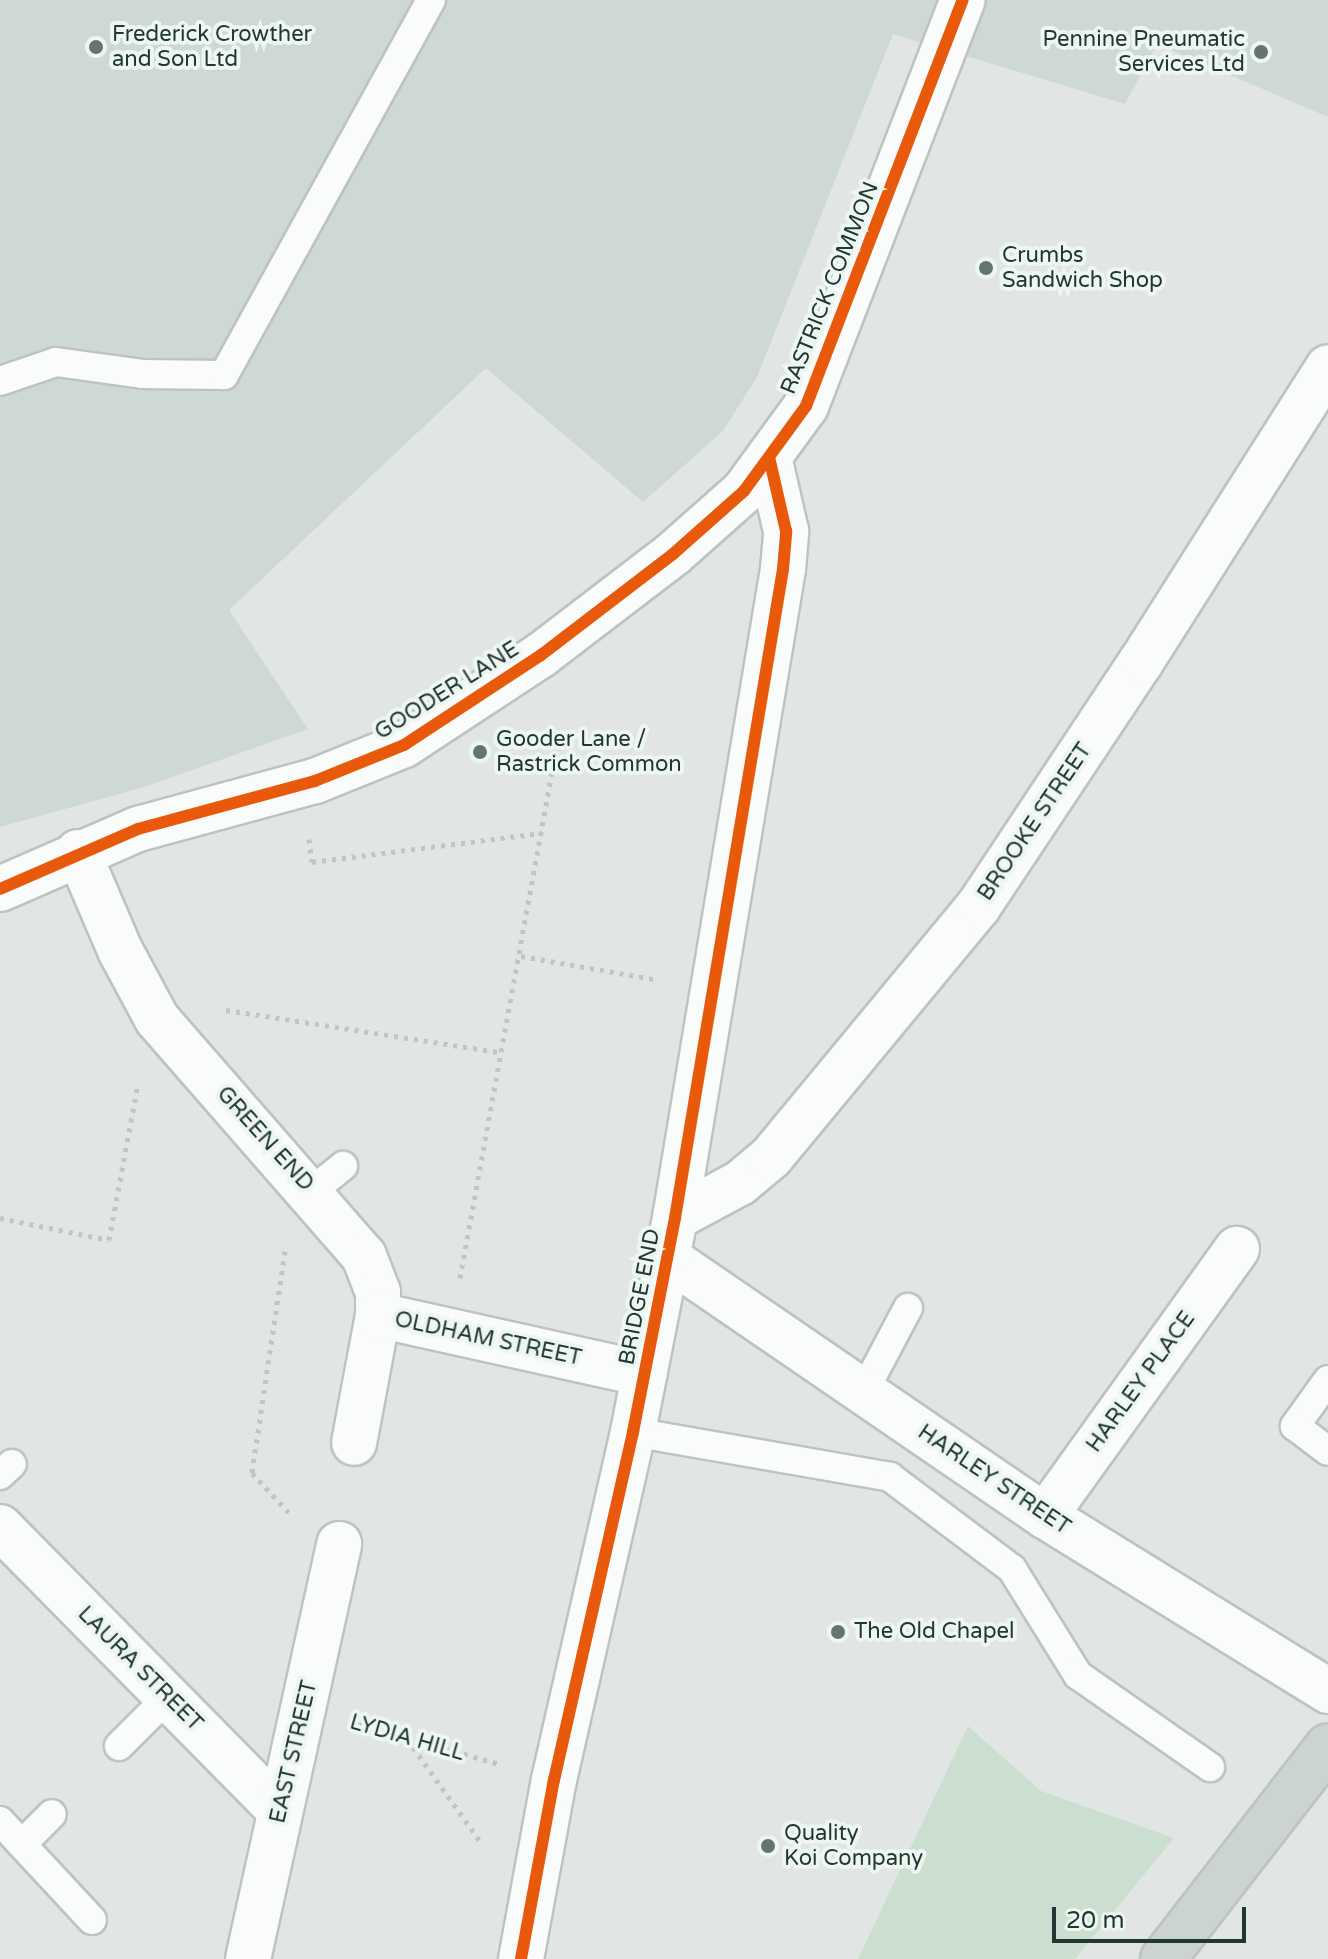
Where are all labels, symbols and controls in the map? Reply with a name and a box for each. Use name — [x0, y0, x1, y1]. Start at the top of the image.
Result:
place label: Frederick Crowther and Son Ltd — [112, 21, 312, 72]
place label: Pennine Pneumatic Services Ltd — [1042, 26, 1245, 78]
marker: Frederick Crowther and Son Ltd — [87, 38, 105, 56]
marker: Pennine Pneumatic Services Ltd — [1252, 43, 1270, 61]
street label: RASTRICK COMMON — [775, 178, 885, 398]
place label: Crumbs Sandwich Shop — [1002, 242, 1163, 294]
marker: Crumbs Sandwich Shop — [977, 259, 995, 277]
street label: GOODER LANE — [370, 636, 524, 746]
place label: Gooder Lane / Rastrick Common — [496, 726, 682, 778]
street label: BROOKE STREET — [972, 738, 1098, 906]
marker: Gooder Lane / Rastrick Common — [471, 743, 489, 761]
street label: GREEN END — [211, 1081, 319, 1197]
street label: BRIDGE END — [614, 1227, 666, 1367]
street label: OLDHAM STREET — [392, 1306, 584, 1372]
street label: HARLEY PLACE — [1081, 1306, 1201, 1458]
street label: HARLEY STREET — [913, 1419, 1075, 1541]
street label: LAURA STREET — [72, 1601, 208, 1737]
place label: The Old Chapel — [854, 1619, 1014, 1645]
marker: The Old Chapel — [829, 1623, 847, 1641]
street label: EAST STREET — [265, 1678, 323, 1826]
street label: LYDIA HILL — [347, 1709, 467, 1767]
place label: Quality Koi Company — [784, 1820, 923, 1872]
marker: Quality Koi Company — [759, 1837, 777, 1855]
scale bar — [1056, 1891, 1250, 1941]
text: 20 m — [1066, 1906, 1124, 1935]

